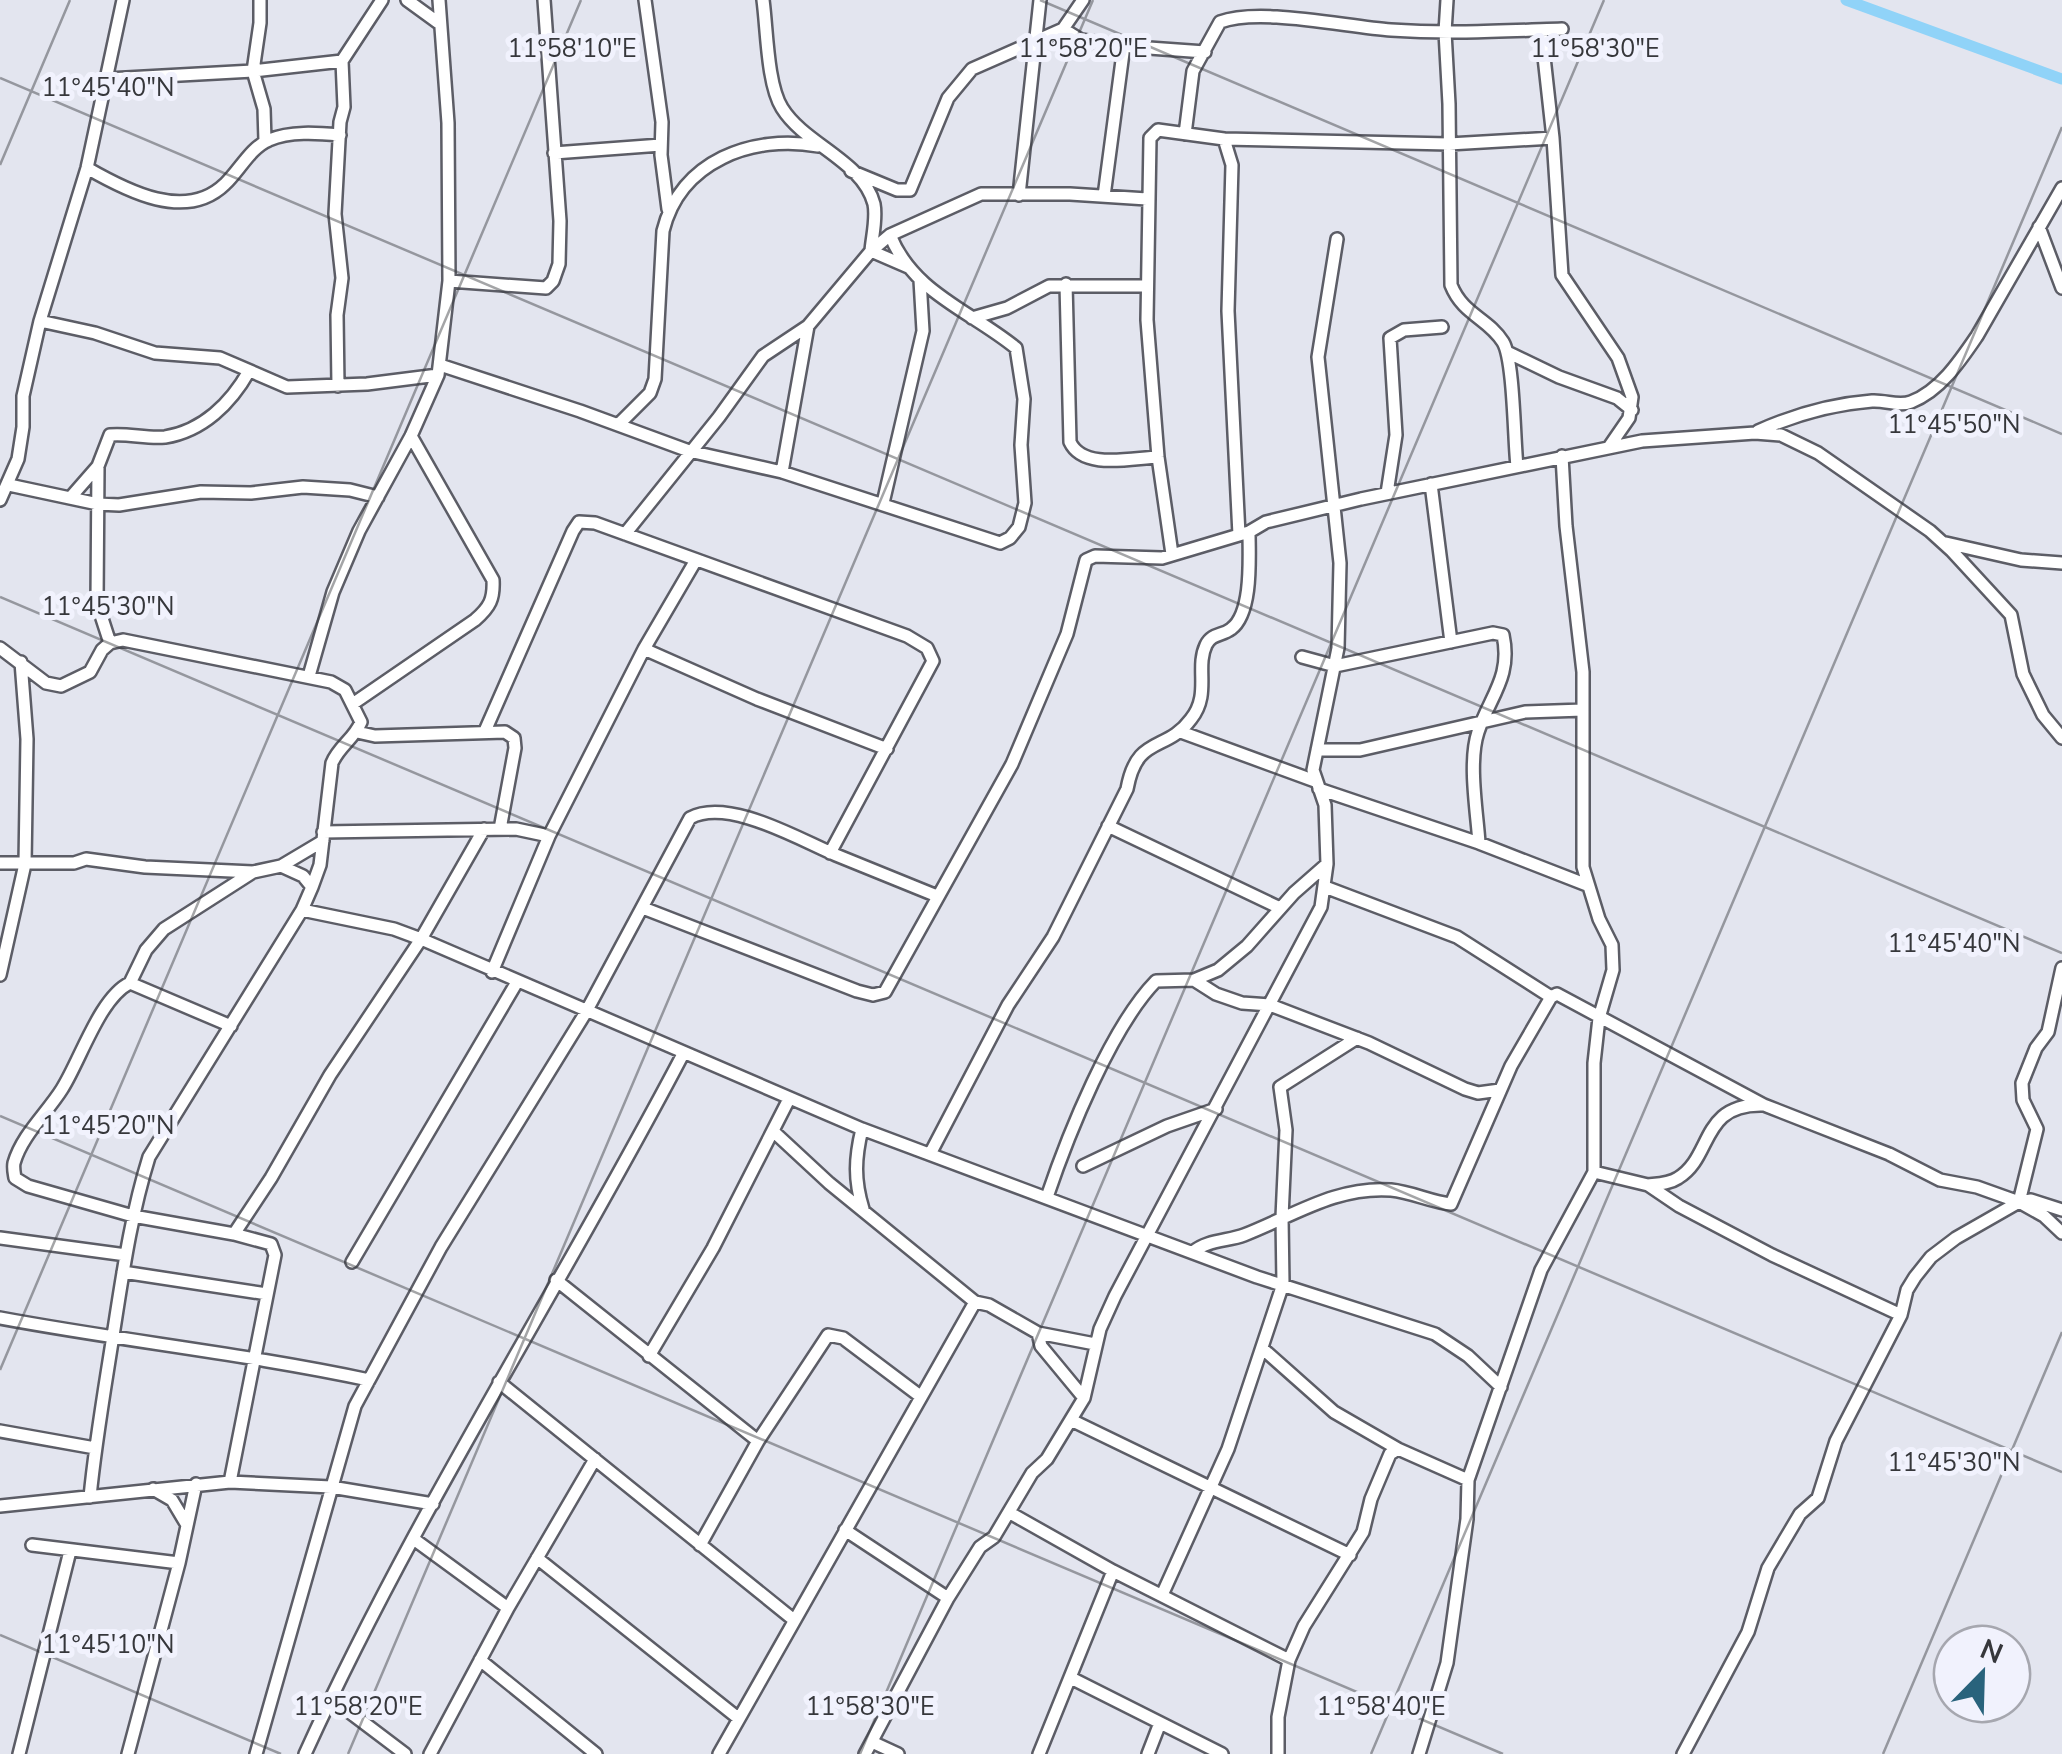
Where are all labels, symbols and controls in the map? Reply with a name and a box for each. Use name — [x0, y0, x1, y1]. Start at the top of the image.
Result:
text: 11°58'10"E — [507, 32, 637, 66]
text: 11°58'20"E — [1018, 32, 1148, 66]
text: 11°58'30"E — [1530, 32, 1660, 66]
text: 11°45'40"N — [41, 71, 175, 105]
text: 11°45'50"N — [1887, 408, 2021, 442]
text: 11°45'30"N — [41, 590, 175, 624]
text: 11°45'40"N — [1887, 927, 2021, 961]
text: 11°45'20"N — [41, 1109, 175, 1143]
text: 11°45'30"N — [1887, 1446, 2021, 1480]
north arrow — [1932, 1624, 2032, 1724]
text: 11°45'10"N — [41, 1628, 175, 1662]
text: N — [1974, 1630, 2008, 1673]
text: 11°58'20"E — [293, 1690, 423, 1724]
text: 11°58'30"E — [805, 1690, 935, 1724]
text: 11°58'40"E — [1316, 1690, 1446, 1724]

